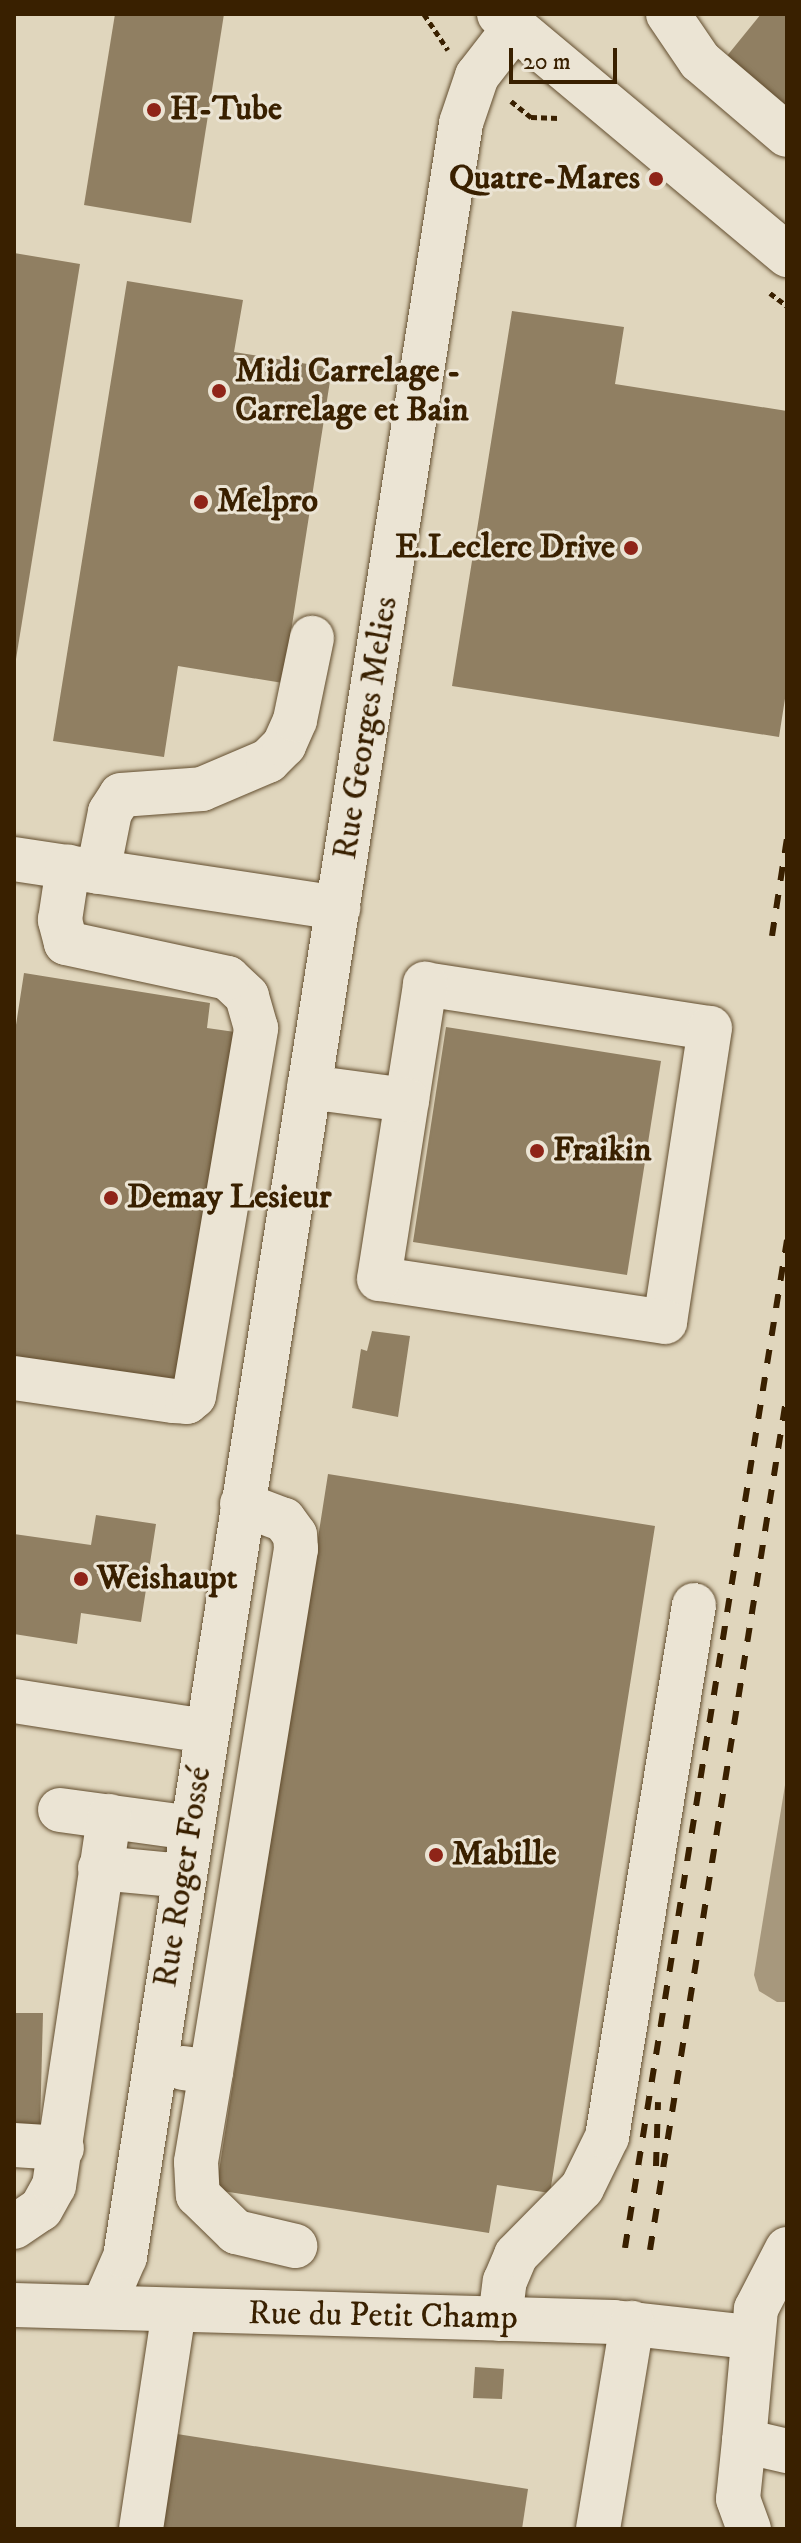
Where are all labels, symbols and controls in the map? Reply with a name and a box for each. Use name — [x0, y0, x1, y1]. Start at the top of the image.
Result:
scale bar — [513, 32, 621, 82]
text: 20 m — [523, 47, 571, 77]
place label: H-Tube — [170, 90, 282, 130]
marker: H-Tube — [145, 101, 163, 119]
place label: Quatre-Mares — [449, 159, 640, 199]
marker: Quatre-Mares — [647, 170, 665, 188]
place label: Midi Carrelage - Carrelage et Bain — [235, 351, 469, 430]
marker: Midi Carrelage - Carrelage et Bain — [210, 382, 228, 400]
place label: Melpro — [217, 482, 318, 522]
marker: Melpro — [192, 493, 210, 511]
place label: E.Leclerc Drive — [395, 528, 615, 568]
marker: E.Leclerc Drive — [622, 539, 640, 557]
street label: Rue Georges Melies — [325, 594, 407, 862]
place label: Fraikin — [553, 1131, 651, 1171]
marker: Fraikin — [528, 1142, 546, 1160]
place label: Demay Lesieur — [127, 1178, 331, 1218]
marker: Demay Lesieur — [102, 1189, 120, 1207]
place label: Weishaupt — [97, 1559, 237, 1599]
marker: Weishaupt — [72, 1570, 90, 1588]
street label: Rue Roger Fossé — [145, 1764, 221, 1990]
place label: Mabille — [452, 1835, 557, 1875]
marker: Mabille — [427, 1846, 445, 1864]
street label: Rue du Petit Champ — [248, 2293, 518, 2339]

